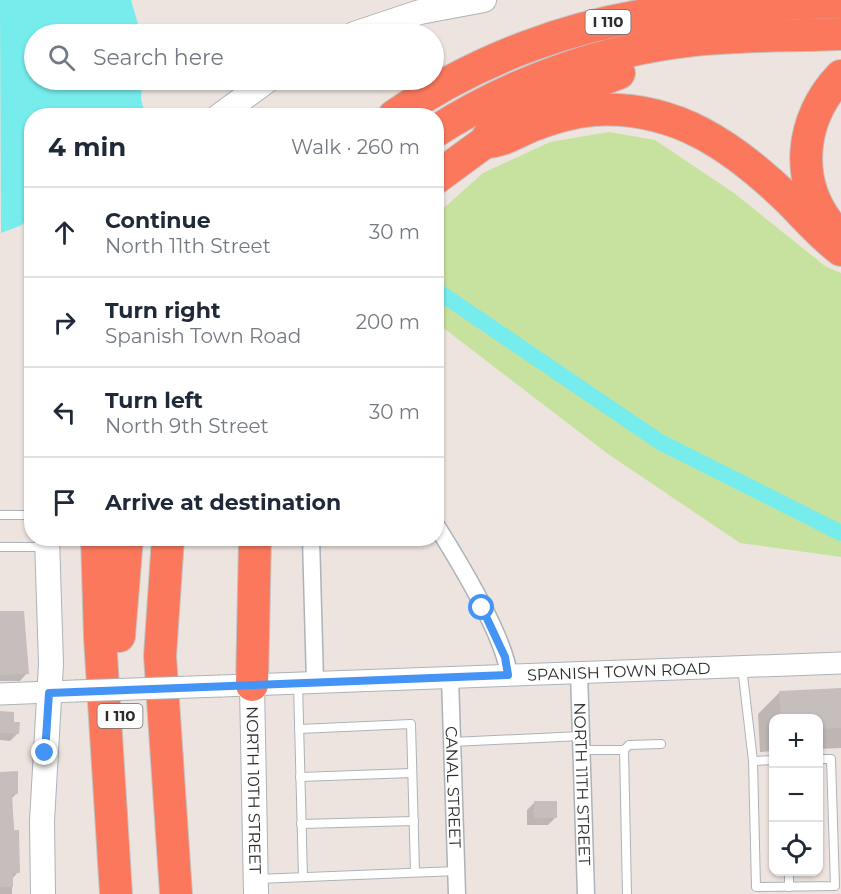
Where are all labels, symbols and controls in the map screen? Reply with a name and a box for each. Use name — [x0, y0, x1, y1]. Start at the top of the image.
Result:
road number: I 110 — [586, 10, 630, 34]
search box — [24, 24, 444, 90]
icon: search — [45, 41, 78, 74]
text: Search here — [93, 44, 224, 71]
text: 4 min — [48, 131, 126, 163]
text: Walk · 260 m — [291, 135, 420, 159]
text: Continue — [105, 207, 211, 234]
icon: ahead — [48, 216, 81, 249]
text: 30 m — [369, 220, 420, 244]
text: North 11th Street — [105, 234, 271, 258]
text: Turn right — [105, 297, 220, 324]
icon: right — [48, 306, 81, 339]
text: 200 m — [356, 310, 420, 334]
text: Spanish Town Road — [105, 324, 301, 348]
text: Turn left — [105, 387, 203, 414]
icon: left — [48, 396, 81, 429]
text: 30 m — [369, 400, 420, 424]
text: North 9th Street — [105, 414, 269, 438]
icon: arrive — [48, 486, 81, 519]
text: Arrive at destination — [105, 489, 341, 516]
route start — [468, 594, 494, 620]
street label: SPANISH TOWN ROAD — [527, 659, 711, 685]
street label: NORTH 11TH STREET — [570, 702, 594, 867]
road number: I 110 — [98, 704, 142, 728]
street label: NORTH 10TH STREET — [242, 706, 265, 875]
map controls — [769, 714, 823, 876]
button: + — [769, 714, 823, 768]
street label: CANAL STREET — [442, 726, 465, 849]
route end — [31, 739, 57, 765]
button: − — [769, 768, 823, 822]
button: locate — [769, 822, 823, 876]

